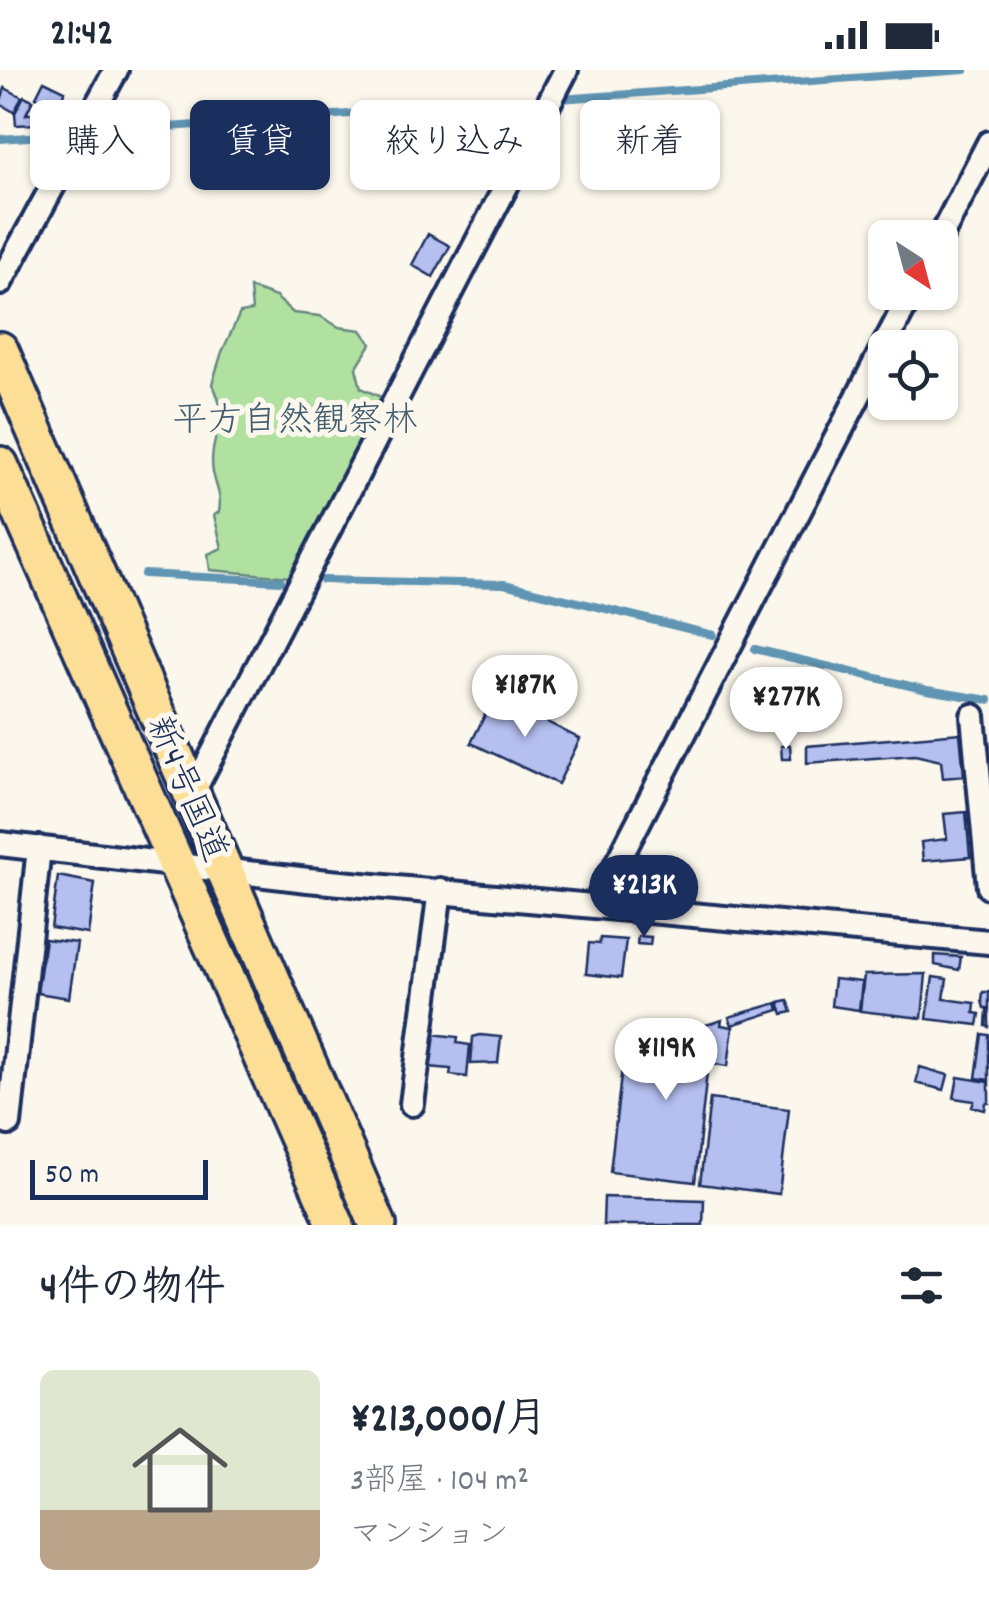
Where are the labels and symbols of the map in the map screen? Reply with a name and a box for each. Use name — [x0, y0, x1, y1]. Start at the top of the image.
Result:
north arrow — [868, 220, 958, 310]
park label: 平方自然観察林 — [172, 398, 418, 448]
pin: ¥187K — [455, 655, 595, 740]
pin: ¥277K — [716, 667, 856, 752]
street label: 新4号国道 — [131, 709, 238, 871]
pin: ¥213K — [574, 855, 714, 940]
pin: ¥119K — [596, 1018, 736, 1103]
scale bar — [30, 1155, 208, 1200]

